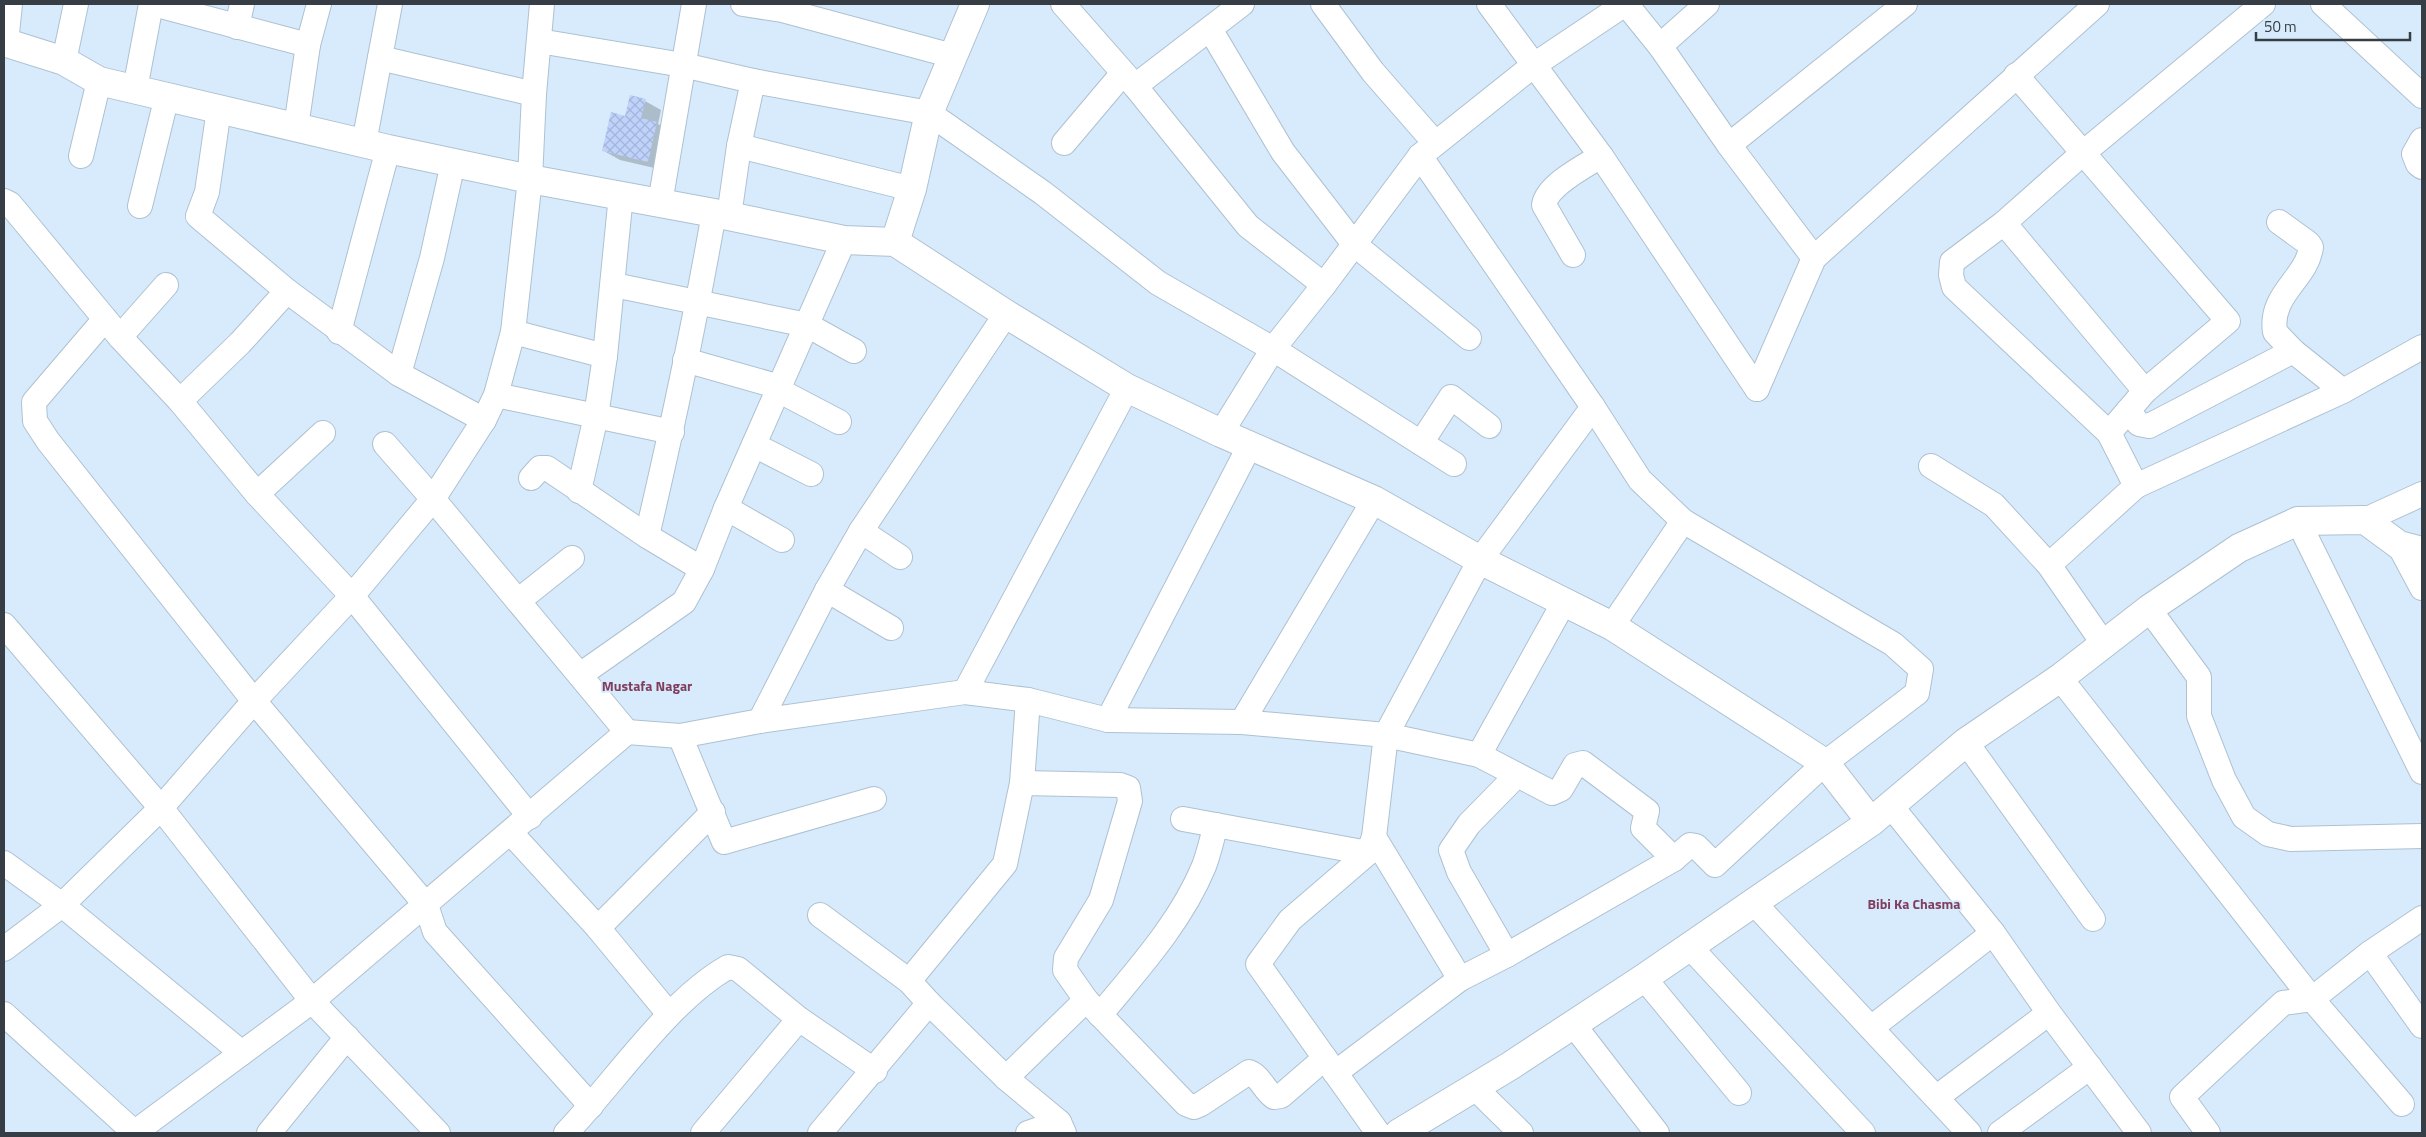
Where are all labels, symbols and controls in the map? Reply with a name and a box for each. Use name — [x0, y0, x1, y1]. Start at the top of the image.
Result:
scale bar — [2256, 10, 2410, 42]
text: 50 m — [2264, 15, 2297, 38]
district label: Mustafa Nagar — [602, 675, 692, 696]
district label: Bibi Ka Chasma — [1868, 893, 1960, 914]

